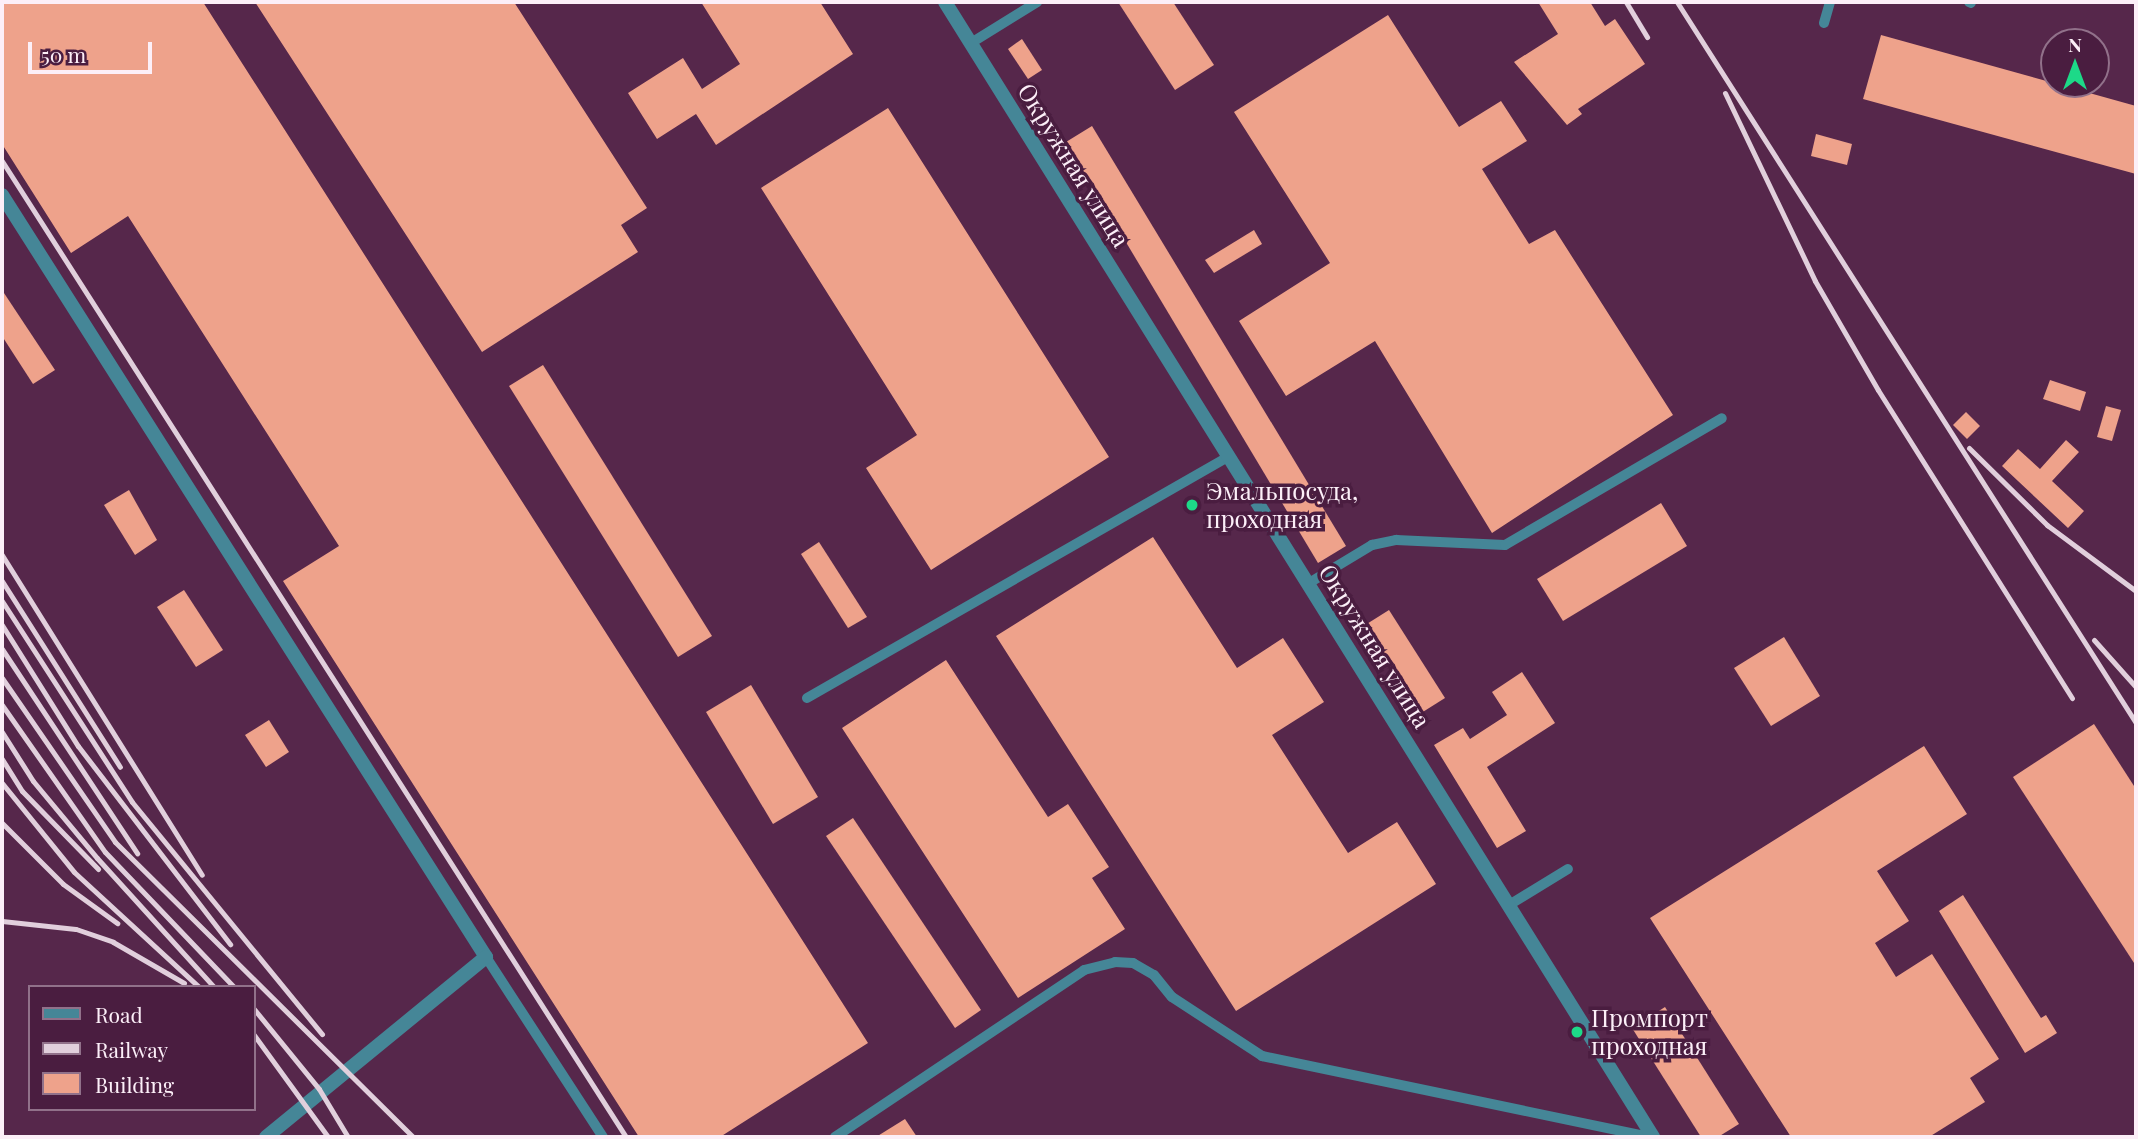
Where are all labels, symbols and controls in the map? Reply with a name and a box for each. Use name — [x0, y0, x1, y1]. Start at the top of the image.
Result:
scale bar — [32, 28, 156, 72]
north arrow — [2040, 28, 2110, 98]
text: N — [2068, 31, 2082, 57]
text: 50 m — [41, 40, 86, 68]
street label: Окружная улица — [1012, 78, 1136, 252]
place label: Эмальпосуда, проходная — [1206, 477, 1358, 533]
marker: Эмальпосуда, проходная — [1184, 497, 1200, 513]
street label: Окружная улица — [1313, 559, 1437, 733]
legend — [28, 985, 256, 1111]
text: Road — [95, 1000, 143, 1028]
place label: Промпорт проходная — [1591, 1004, 1708, 1060]
marker: Промпорт проходная — [1569, 1024, 1585, 1040]
text: Railway — [95, 1035, 168, 1063]
text: Building — [95, 1070, 174, 1098]

